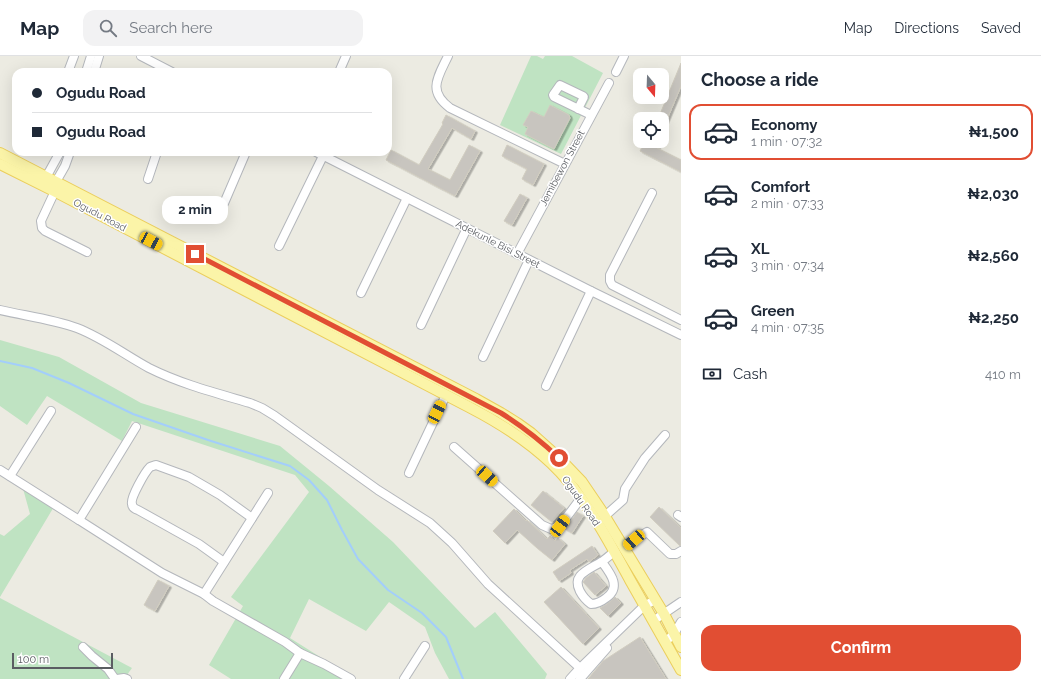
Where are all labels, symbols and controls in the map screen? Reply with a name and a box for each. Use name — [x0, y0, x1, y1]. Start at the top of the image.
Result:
search box — [83, 10, 363, 46]
text: Map — [20, 17, 59, 39]
icon: search — [97, 17, 119, 39]
text: Search here — [129, 19, 213, 37]
text: Map — [844, 20, 872, 36]
text: Directions — [894, 20, 959, 36]
text: Saved — [981, 20, 1021, 36]
north arrow — [633, 68, 669, 104]
map controls — [633, 68, 669, 148]
text: Choose a ride — [701, 69, 819, 90]
text: Ogudu Road — [56, 84, 146, 102]
button: locate — [633, 112, 669, 148]
icon: car — [703, 114, 739, 150]
text: Economy — [751, 116, 818, 134]
text: Ogudu Road — [56, 123, 146, 141]
text: ₦1,500 — [968, 123, 1019, 141]
street label: Jemibewon Street — [537, 128, 587, 208]
text: 1 min · 07:32 — [751, 134, 822, 149]
icon: car — [703, 176, 739, 212]
text: Comfort — [751, 178, 810, 196]
text: ₦2,030 — [967, 185, 1019, 203]
street label: Ogudu Road — [72, 196, 128, 234]
callout: 2 min — [162, 196, 228, 224]
text: 2 min · 07:33 — [751, 196, 824, 211]
text: 2 min — [178, 202, 212, 217]
street label: Adekunle Bisi Street — [454, 218, 543, 270]
car — [138, 230, 164, 252]
icon: car — [703, 238, 739, 274]
text: XL — [751, 240, 769, 258]
route end — [186, 245, 204, 263]
text: ₦2,560 — [968, 247, 1019, 265]
text: 3 min · 07:34 — [751, 258, 824, 273]
icon: car — [703, 300, 739, 336]
text: Green — [751, 302, 795, 320]
text: ₦2,250 — [968, 309, 1019, 327]
text: 4 min · 07:35 — [751, 320, 824, 335]
icon: cash — [701, 363, 723, 385]
text: Cash — [733, 365, 767, 383]
text: 410 m — [985, 367, 1021, 382]
car — [426, 399, 448, 425]
route start — [550, 449, 568, 467]
car — [474, 464, 500, 488]
street label: Ogudu Road — [560, 474, 602, 528]
car — [548, 513, 572, 539]
car — [621, 528, 647, 552]
button: Confirm — [701, 625, 1021, 671]
scale bar — [12, 651, 113, 670]
text: 100 m — [18, 653, 49, 666]

